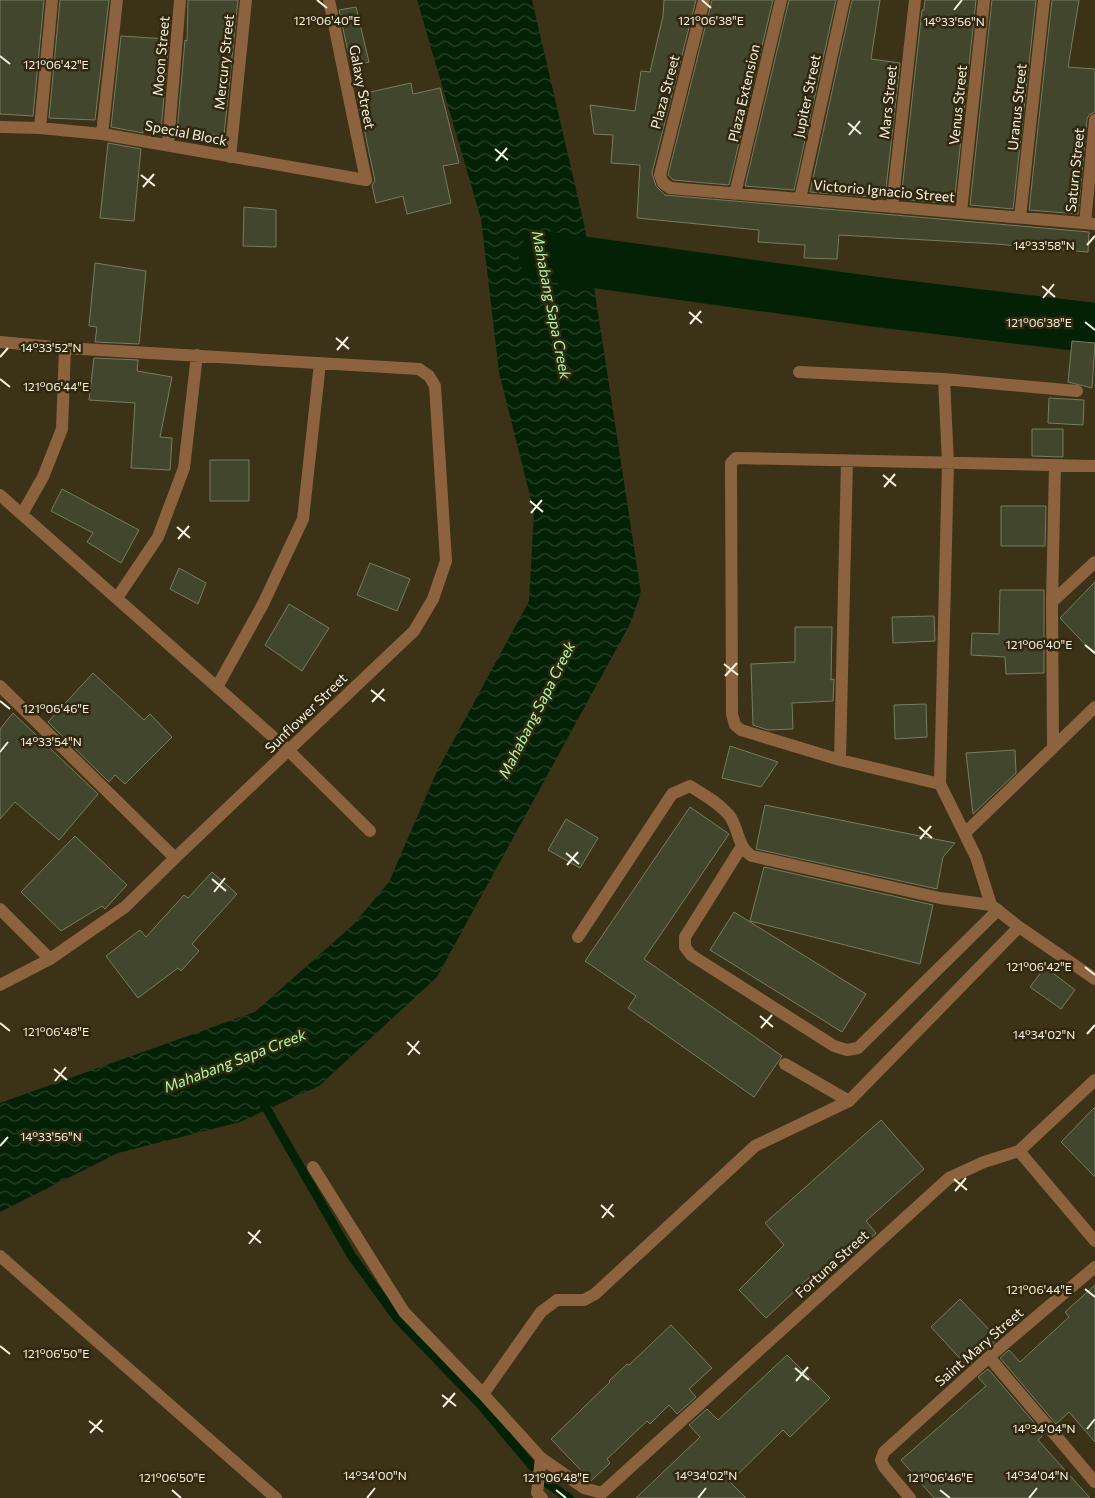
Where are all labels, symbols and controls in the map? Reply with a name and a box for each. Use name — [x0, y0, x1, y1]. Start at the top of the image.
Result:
street label: Mercury Street — [210, 13, 237, 111]
text: 121°06'40"E — [294, 13, 360, 27]
text: 121°06'38"E — [678, 13, 744, 27]
text: 14°33'56"N — [923, 14, 985, 28]
street label: Moon Street — [149, 15, 172, 97]
street label: Plaza Extension — [724, 42, 763, 143]
street label: Galaxy Street — [346, 43, 379, 131]
street label: Jupiter Street — [789, 52, 824, 139]
street label: Plaza Street — [646, 53, 683, 131]
text: 121°06'42"E — [23, 57, 89, 71]
street label: Uranus Street — [1003, 62, 1030, 151]
street label: Mars Street — [875, 64, 900, 140]
street label: Venus Street — [945, 64, 970, 146]
street label: Special Block — [144, 116, 229, 149]
street label: Saturn Street — [1062, 127, 1087, 213]
street label: Victorio Ignacio Street — [812, 176, 956, 205]
water label: Mahabang Sapa Creek — [529, 229, 575, 382]
text: 14°33'58"N — [1013, 238, 1075, 252]
text: 121°06'38"E — [1006, 315, 1072, 329]
text: 14°33'52"N — [20, 340, 82, 354]
text: 121°06'44"E — [23, 379, 89, 393]
water label: Mahabang Sapa Creek — [494, 637, 579, 781]
text: 121°06'40"E — [1006, 637, 1072, 651]
street label: Sunflower Street — [261, 669, 350, 756]
text: 121°06'46"E — [23, 701, 89, 715]
text: 14°33'54"N — [20, 734, 82, 748]
text: 121°06'42"E — [1006, 959, 1072, 973]
text: 121°06'48"E — [23, 1024, 89, 1038]
water label: Mahabang Sapa Creek — [161, 1024, 309, 1096]
text: 14°34'02"N — [1013, 1027, 1075, 1041]
text: 14°33'56"N — [20, 1129, 82, 1143]
street label: Fortuna Street — [791, 1226, 872, 1301]
text: 121°06'44"E — [1006, 1282, 1072, 1296]
street label: Saint Mary Street — [931, 1304, 1026, 1390]
text: 121°06'50"E — [23, 1346, 89, 1360]
text: 14°34'04"N — [1013, 1421, 1075, 1435]
text: 14°34'00"N — [343, 1468, 407, 1482]
text: 14°34'02"N — [675, 1468, 737, 1482]
text: 14°34'04"N — [1006, 1468, 1068, 1482]
text: 121°06'50"E — [139, 1470, 205, 1484]
text: 121°06'48"E — [523, 1470, 589, 1484]
text: 121°06'46"E — [907, 1470, 973, 1484]

